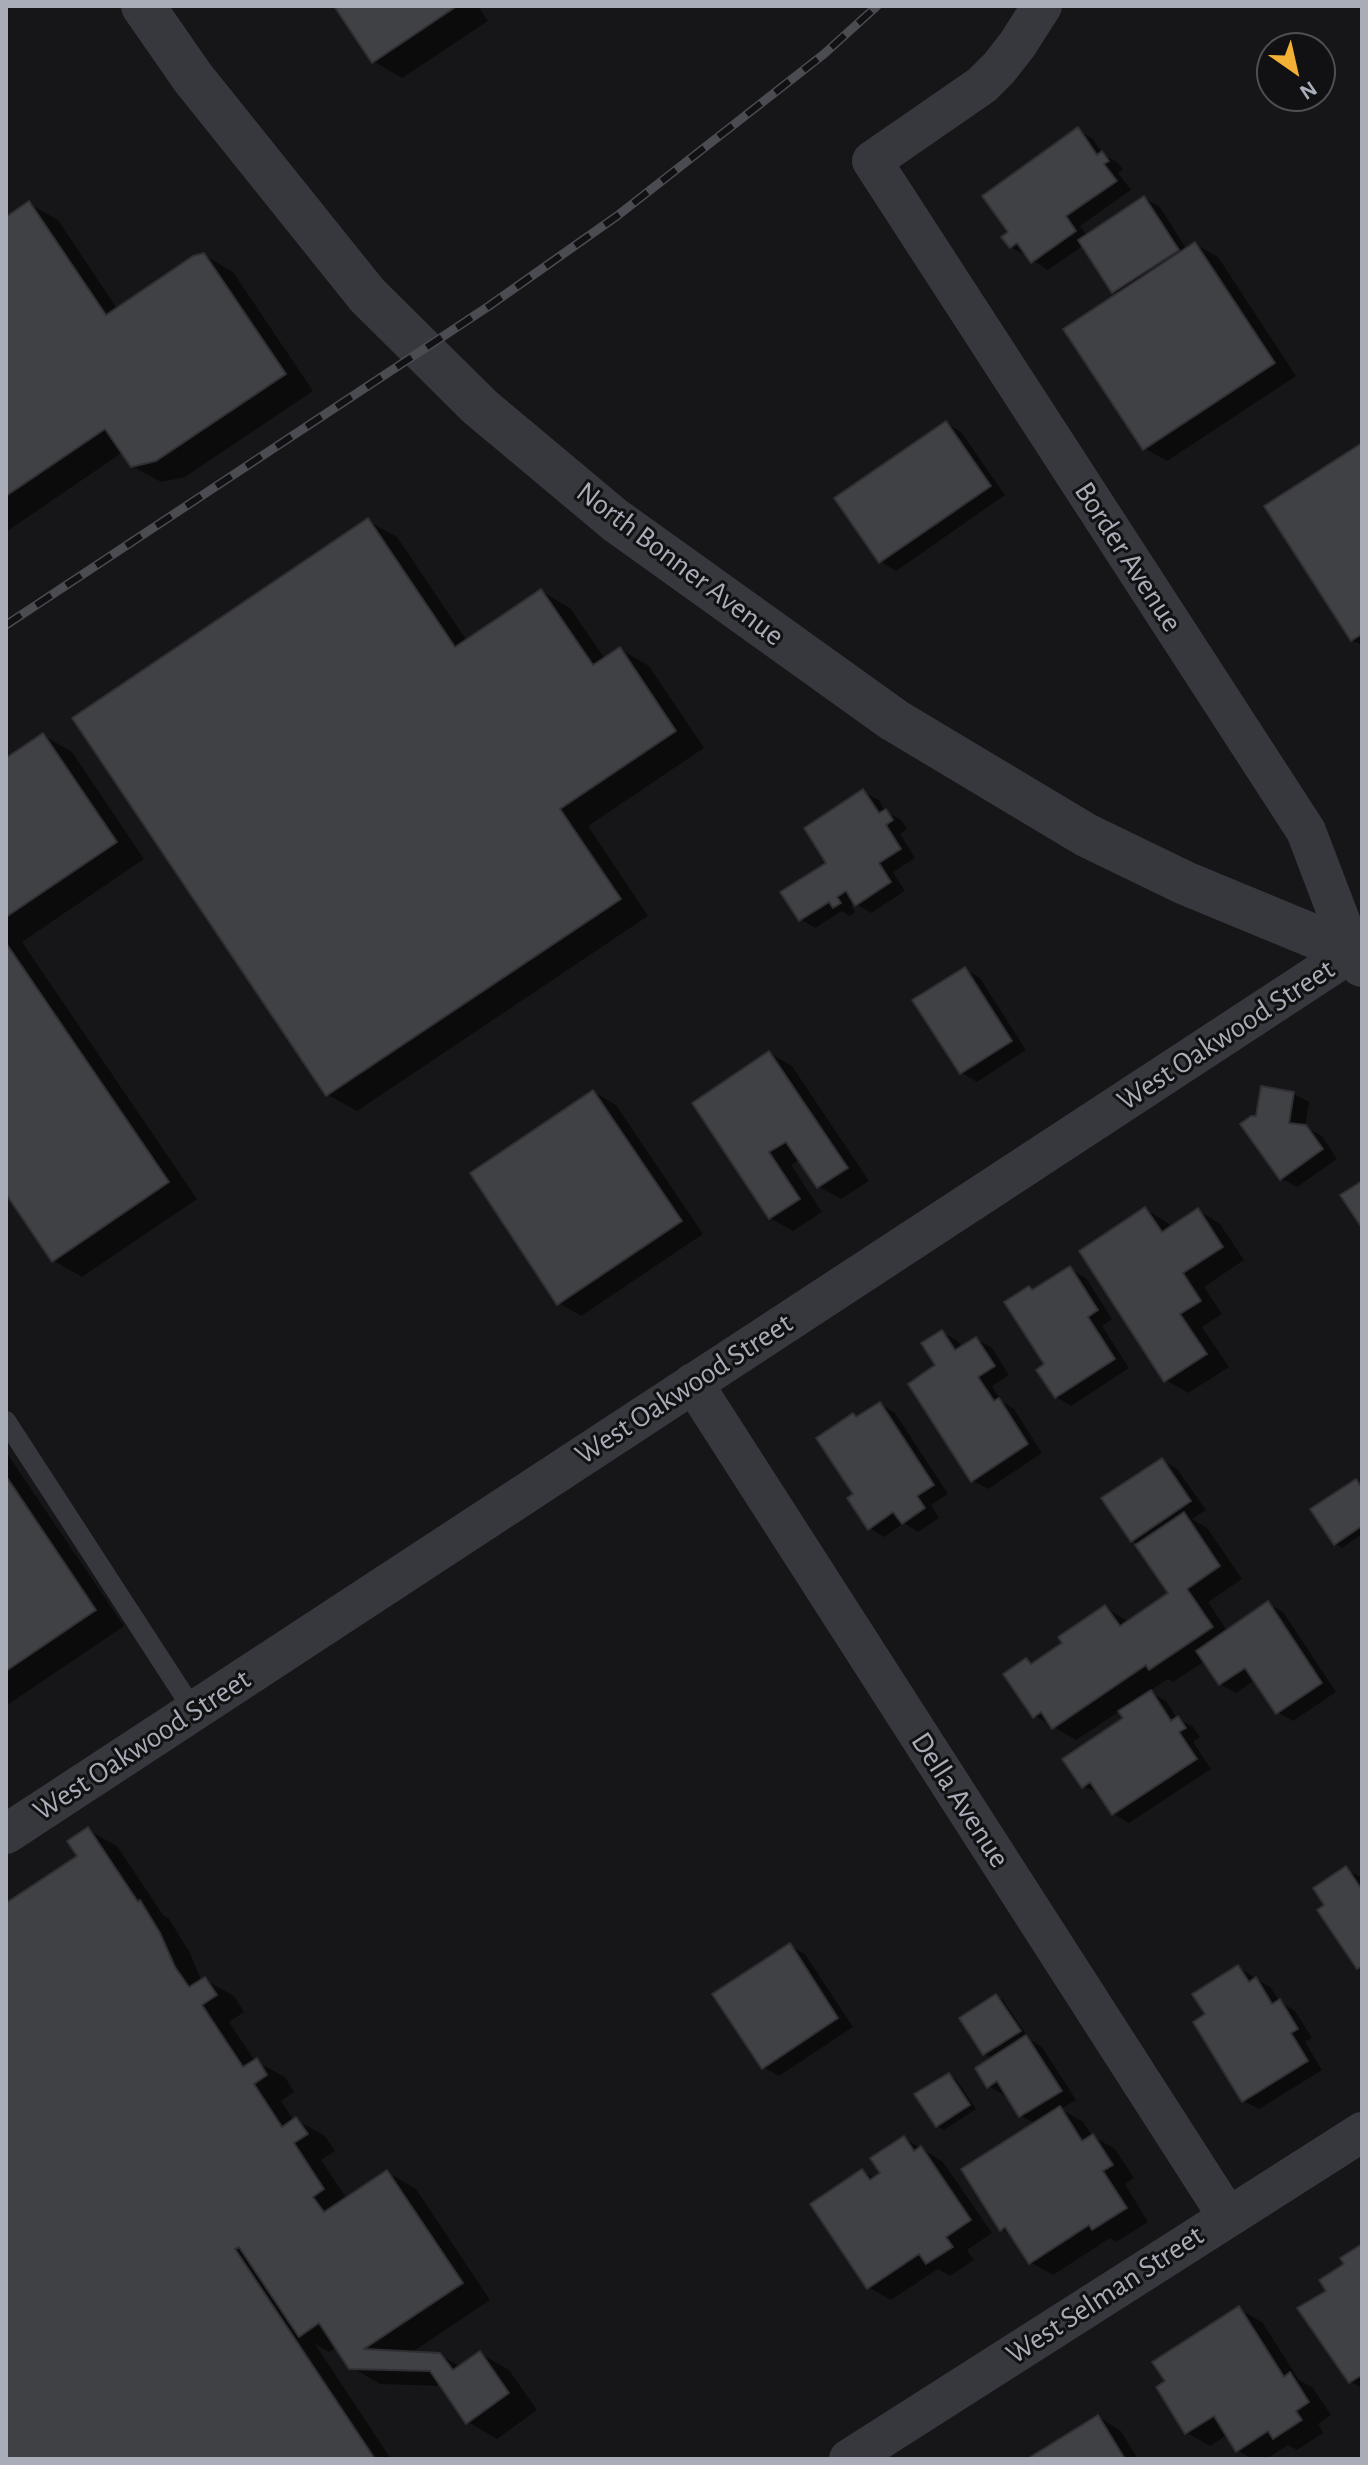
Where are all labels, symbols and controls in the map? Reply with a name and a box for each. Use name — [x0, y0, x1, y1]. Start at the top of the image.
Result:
north arrow — [1256, 32, 1336, 112]
text: N — [1296, 77, 1321, 104]
street label: North Bonner Avenue — [569, 474, 791, 654]
street label: Border Avenue — [1066, 475, 1190, 639]
street label: West Oakwood Street — [1111, 951, 1341, 1119]
street label: West Oakwood Street — [569, 1305, 799, 1473]
street label: West Oakwood Street — [27, 1661, 257, 1829]
street label: Della Avenue — [903, 1725, 1017, 1875]
street label: West Selman Street — [999, 2218, 1211, 2372]

